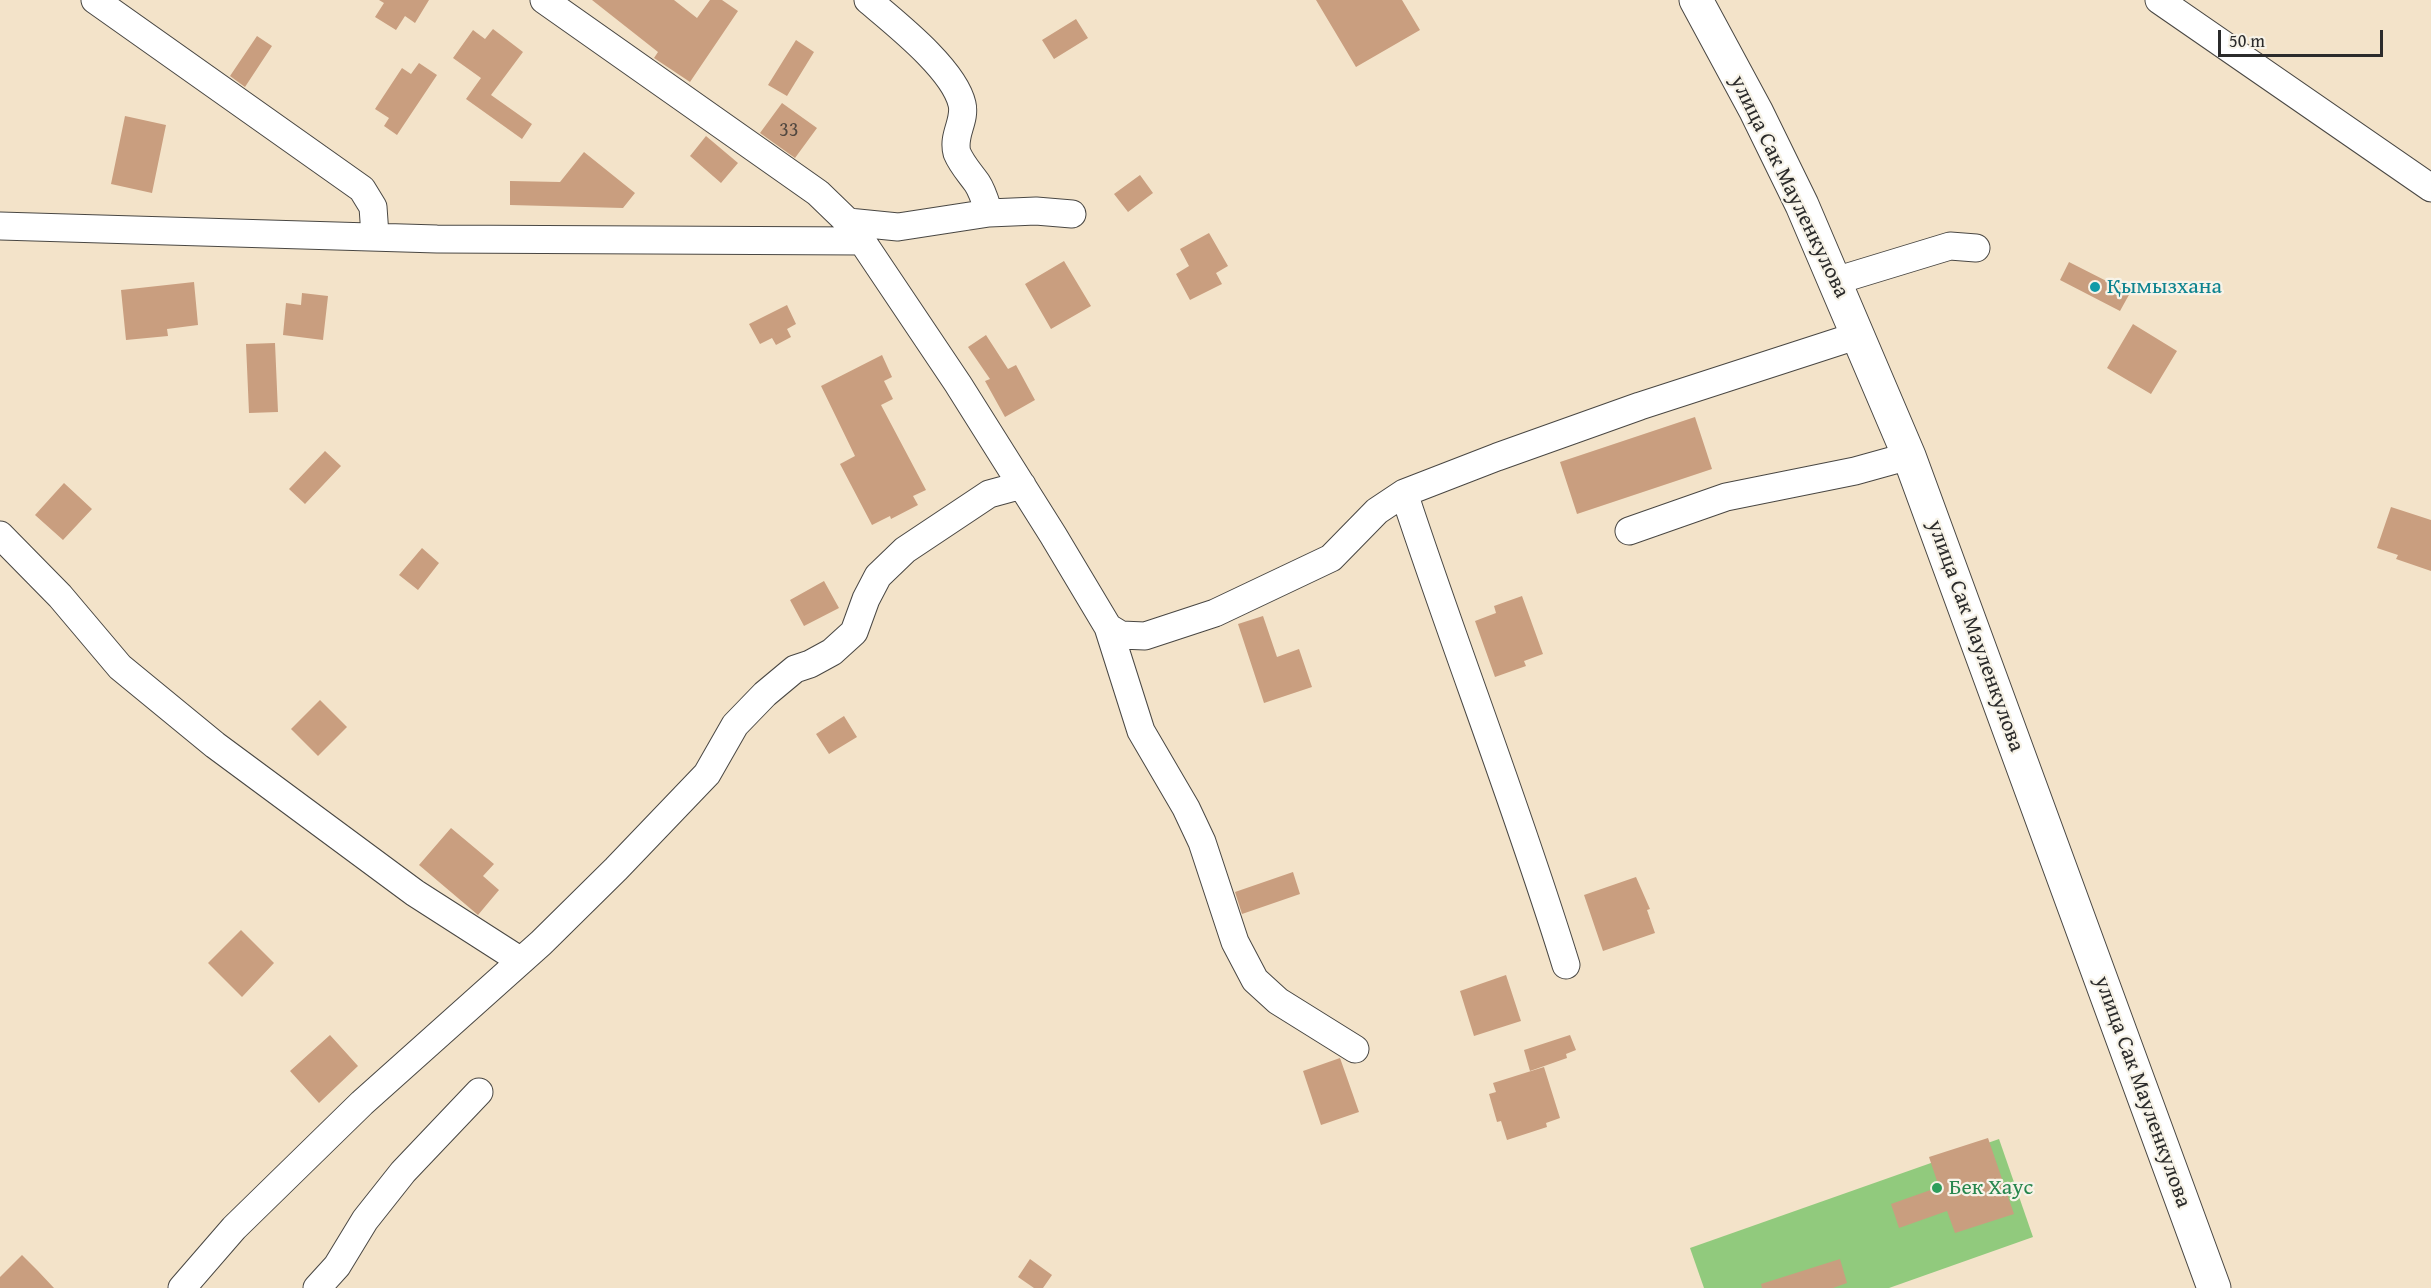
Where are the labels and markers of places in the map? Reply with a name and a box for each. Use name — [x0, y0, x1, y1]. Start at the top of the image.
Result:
place label: Қымызхана — [2107, 274, 2222, 300]
marker: Қымызхана — [2088, 280, 2102, 294]
place label: Бек Хаус — [1949, 1175, 2033, 1201]
marker: Бек Хаус — [1930, 1181, 1944, 1195]

